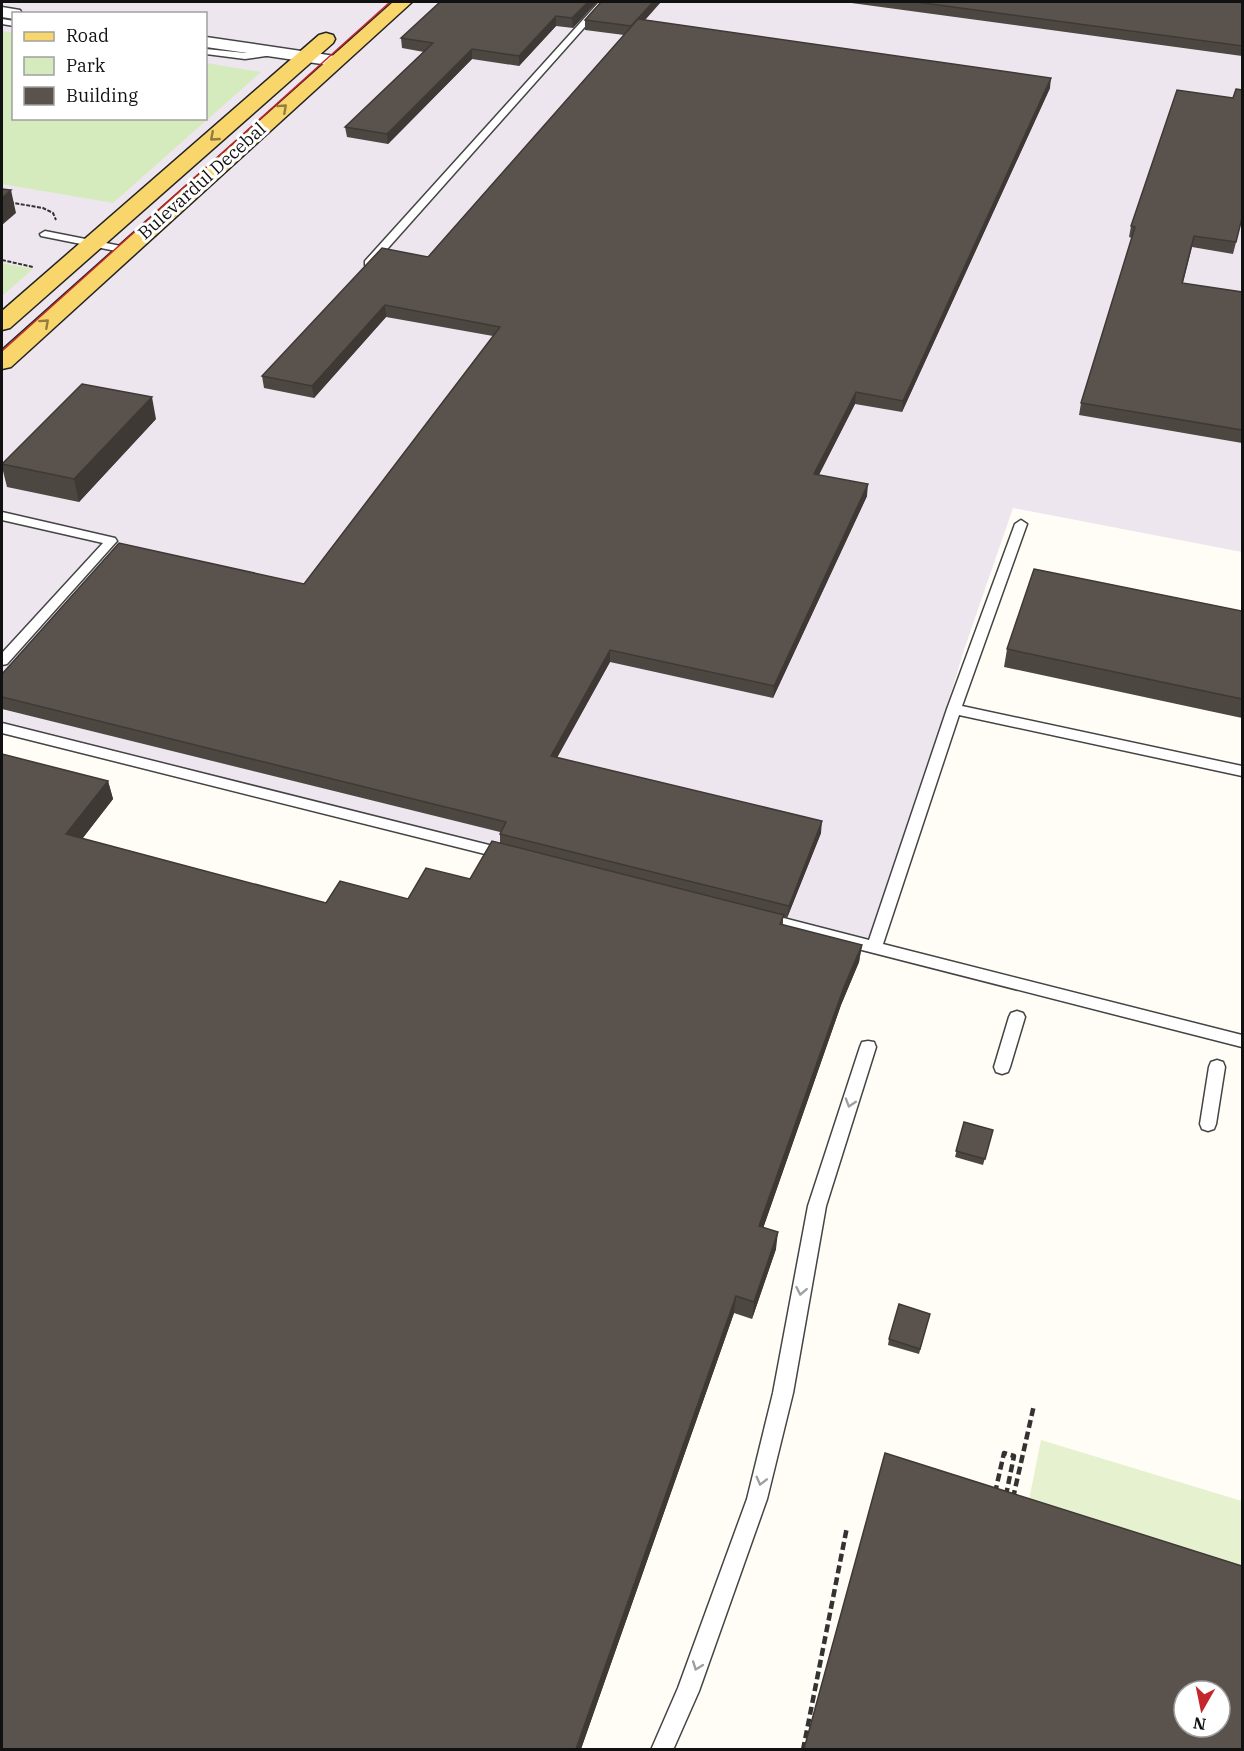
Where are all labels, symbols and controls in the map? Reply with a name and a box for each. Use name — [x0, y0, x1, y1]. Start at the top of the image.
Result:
legend — [12, 12, 207, 120]
text: Road — [66, 24, 109, 47]
text: Park — [66, 54, 106, 77]
text: Building — [66, 84, 138, 107]
one-way arrow — [276, 104, 287, 115]
street label: Bulevardul Decebal — [133, 117, 270, 244]
one-way arrow — [210, 130, 220, 141]
one-way arrow — [38, 319, 49, 330]
one-way arrow — [845, 1097, 858, 1108]
one-way arrow — [795, 1285, 808, 1295]
one-way arrow — [755, 1476, 768, 1486]
one-way arrow — [692, 1660, 705, 1671]
north arrow — [1172, 1679, 1232, 1739]
text: N — [1192, 1713, 1207, 1735]

